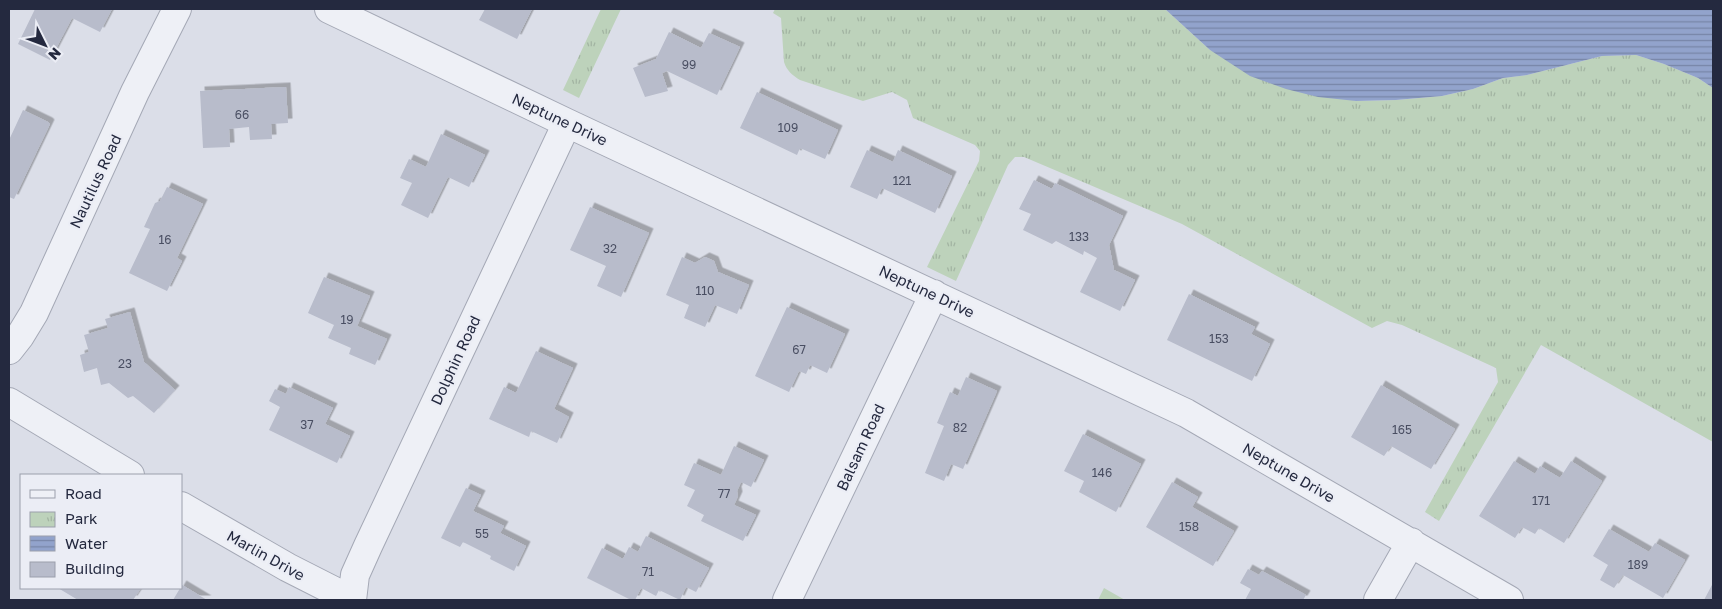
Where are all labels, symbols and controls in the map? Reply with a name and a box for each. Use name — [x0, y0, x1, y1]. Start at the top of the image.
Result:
north arrow — [20, 20, 70, 70]
text: N — [45, 44, 65, 64]
house number: 99 — [682, 57, 696, 72]
street label: Neptune Drive — [509, 89, 611, 149]
house number: 66 — [235, 107, 249, 122]
house number: 109 — [778, 120, 798, 135]
street label: Nautilus Road — [65, 131, 125, 231]
house number: 121 — [893, 173, 911, 188]
house number: 133 — [1069, 229, 1089, 244]
house number: 16 — [158, 232, 172, 247]
house number: 32 — [603, 241, 617, 256]
street label: Neptune Drive — [876, 261, 978, 321]
house number: 110 — [695, 283, 715, 298]
house number: 19 — [340, 312, 354, 327]
street label: Dolphin Road — [426, 312, 484, 408]
house number: 153 — [1209, 331, 1229, 346]
house number: 67 — [792, 342, 806, 357]
house number: 23 — [118, 356, 132, 371]
street label: Balsam Road — [832, 401, 888, 493]
house number: 37 — [300, 417, 314, 432]
house number: 82 — [953, 420, 967, 435]
house number: 165 — [1392, 422, 1412, 437]
street label: Neptune Drive — [1240, 438, 1338, 506]
house number: 146 — [1092, 465, 1112, 480]
legend — [20, 474, 182, 589]
text: Road — [65, 484, 102, 502]
house number: 77 — [718, 486, 730, 501]
house number: 171 — [1532, 493, 1550, 508]
text: Park — [65, 509, 98, 527]
house number: 158 — [1179, 519, 1199, 534]
street label: Marlin Drive — [224, 526, 308, 584]
house number: 55 — [475, 526, 489, 541]
text: Water — [65, 534, 108, 552]
house number: 189 — [1628, 557, 1648, 572]
text: Building — [65, 559, 125, 577]
house number: 71 — [642, 564, 654, 579]

